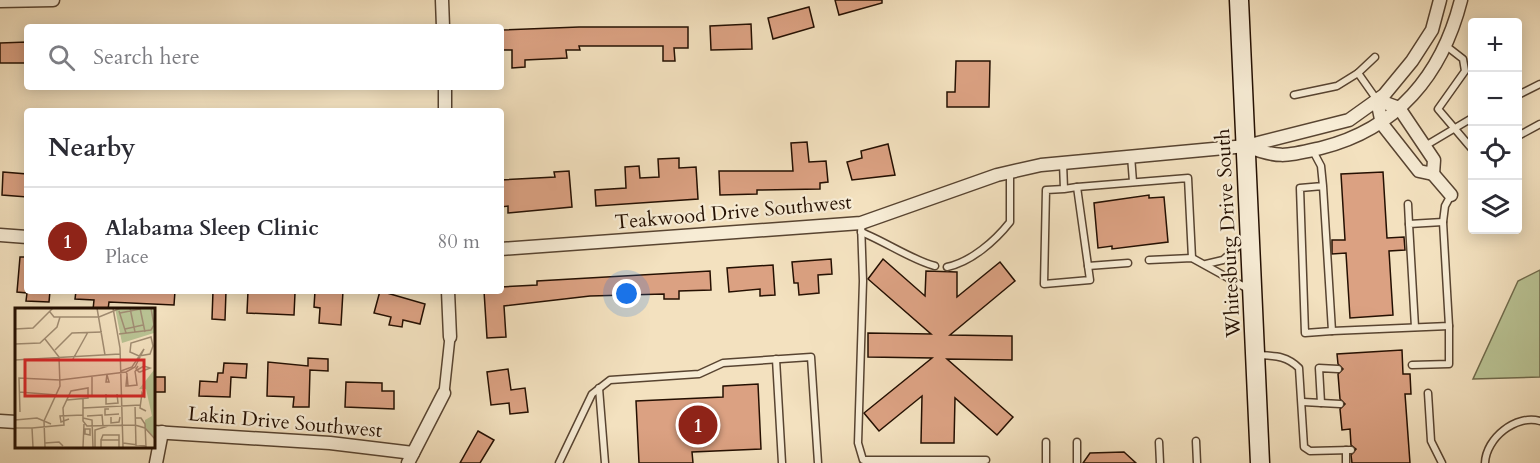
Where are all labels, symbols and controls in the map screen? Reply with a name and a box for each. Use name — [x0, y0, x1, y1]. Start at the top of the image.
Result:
map controls — [1468, 18, 1522, 234]
button: + — [1468, 18, 1522, 72]
search box — [24, 24, 504, 90]
icon: search — [45, 41, 78, 74]
text: Search here — [93, 42, 200, 72]
button: − — [1468, 72, 1522, 126]
button: locate — [1468, 126, 1522, 180]
street label: Whitesburg Drive South — [1209, 128, 1247, 339]
text: Nearby — [48, 130, 136, 165]
button: layers — [1468, 180, 1522, 234]
street label: Teakwood Drive Southwest — [613, 188, 853, 236]
text: Alabama Sleep Clinic — [105, 213, 319, 243]
text: 1 — [62, 228, 73, 255]
text: 80 m — [437, 228, 480, 255]
text: Place — [105, 243, 149, 270]
your location — [612, 279, 641, 308]
inset map — [15, 308, 154, 448]
street label: Lakin Drive Southwest — [187, 400, 384, 444]
pin: 1 — [678, 402, 718, 448]

